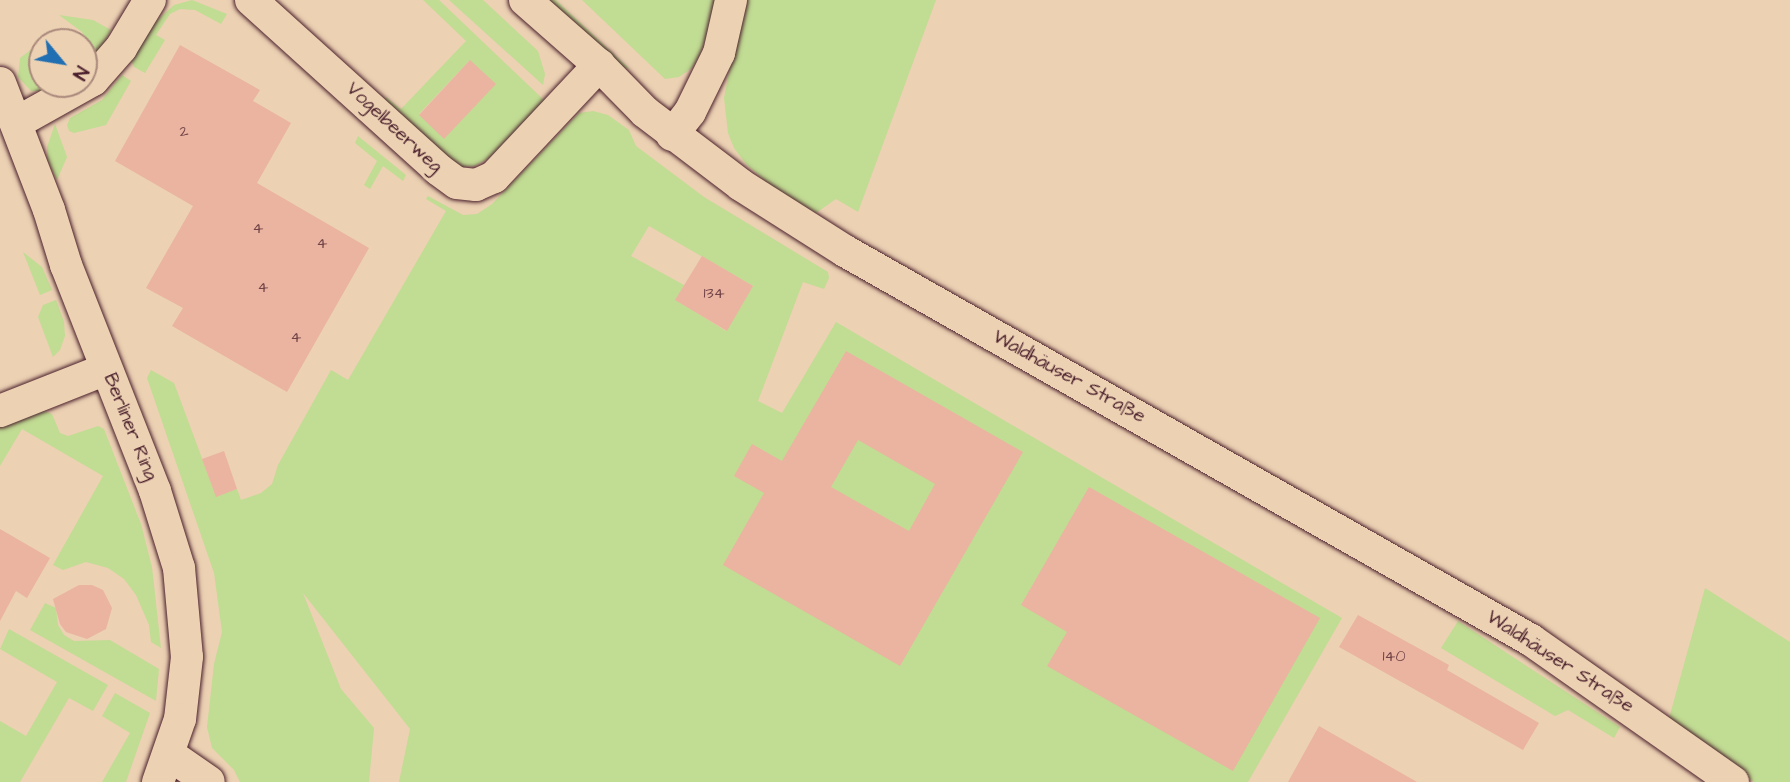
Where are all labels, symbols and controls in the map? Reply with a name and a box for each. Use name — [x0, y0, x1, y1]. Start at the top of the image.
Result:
north arrow — [28, 28, 98, 98]
text: N — [65, 61, 95, 85]
street label: Vogelbeerweg — [341, 78, 447, 178]
house number: 2 — [179, 121, 189, 141]
house number: 4 — [253, 218, 263, 238]
house number: 4 — [317, 233, 327, 253]
house number: 4 — [258, 277, 268, 297]
house number: 134 — [703, 283, 725, 303]
street label: Waldhäuser Straße — [989, 326, 1149, 428]
house number: 4 — [291, 327, 301, 347]
street label: Berliner Ring — [98, 370, 162, 484]
street label: Waldhäuser Straße — [1482, 606, 1638, 718]
house number: 140 — [1382, 646, 1406, 666]

